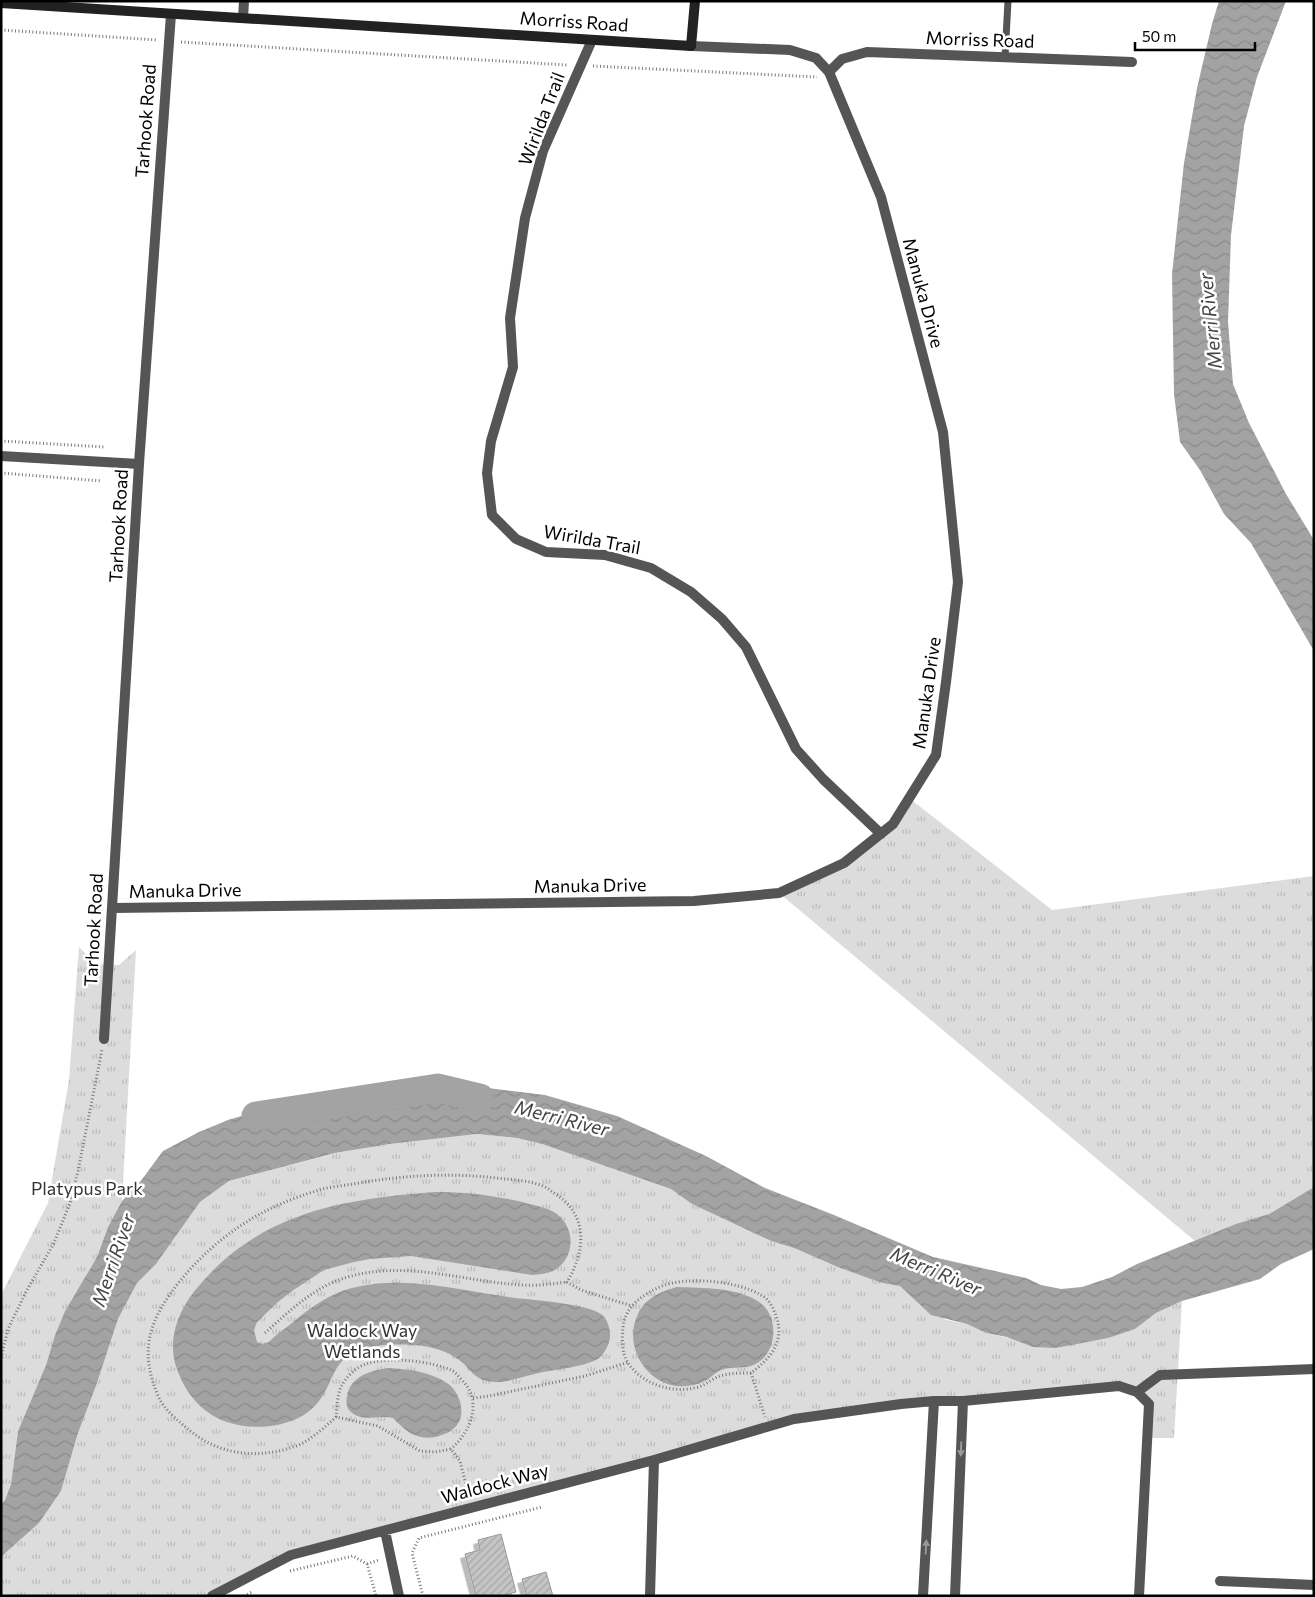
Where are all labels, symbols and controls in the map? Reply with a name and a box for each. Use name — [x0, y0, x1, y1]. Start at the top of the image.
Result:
street label: Morriss Road — [519, 6, 629, 36]
scale bar — [1135, 20, 1255, 52]
street label: Morriss Road — [925, 26, 1035, 52]
text: 50 m — [1142, 27, 1176, 45]
street label: Tarhook Road — [130, 63, 160, 178]
street label: Wirilda Trail — [513, 69, 569, 168]
street label: Manuka Drive — [899, 235, 949, 350]
water label: Merri River — [1193, 270, 1226, 370]
street label: Tarhook Road — [104, 469, 132, 583]
street label: Wirilda Trail — [542, 520, 642, 558]
street label: Manuka Drive — [907, 635, 945, 750]
street label: Tarhook Road — [79, 873, 107, 987]
street label: Manuka Drive — [533, 873, 647, 897]
street label: Manuka Drive — [128, 878, 242, 902]
water label: Merri River — [512, 1095, 613, 1141]
park label: Platypus Park — [31, 1177, 143, 1199]
water label: Merri River — [86, 1209, 140, 1309]
water label: Merri River — [887, 1241, 986, 1301]
park label: Waldock Way Wetlands — [307, 1319, 417, 1362]
one-way arrow — [957, 1442, 965, 1458]
street label: Waldock Way — [438, 1458, 551, 1508]
one-way arrow — [922, 1539, 930, 1555]

